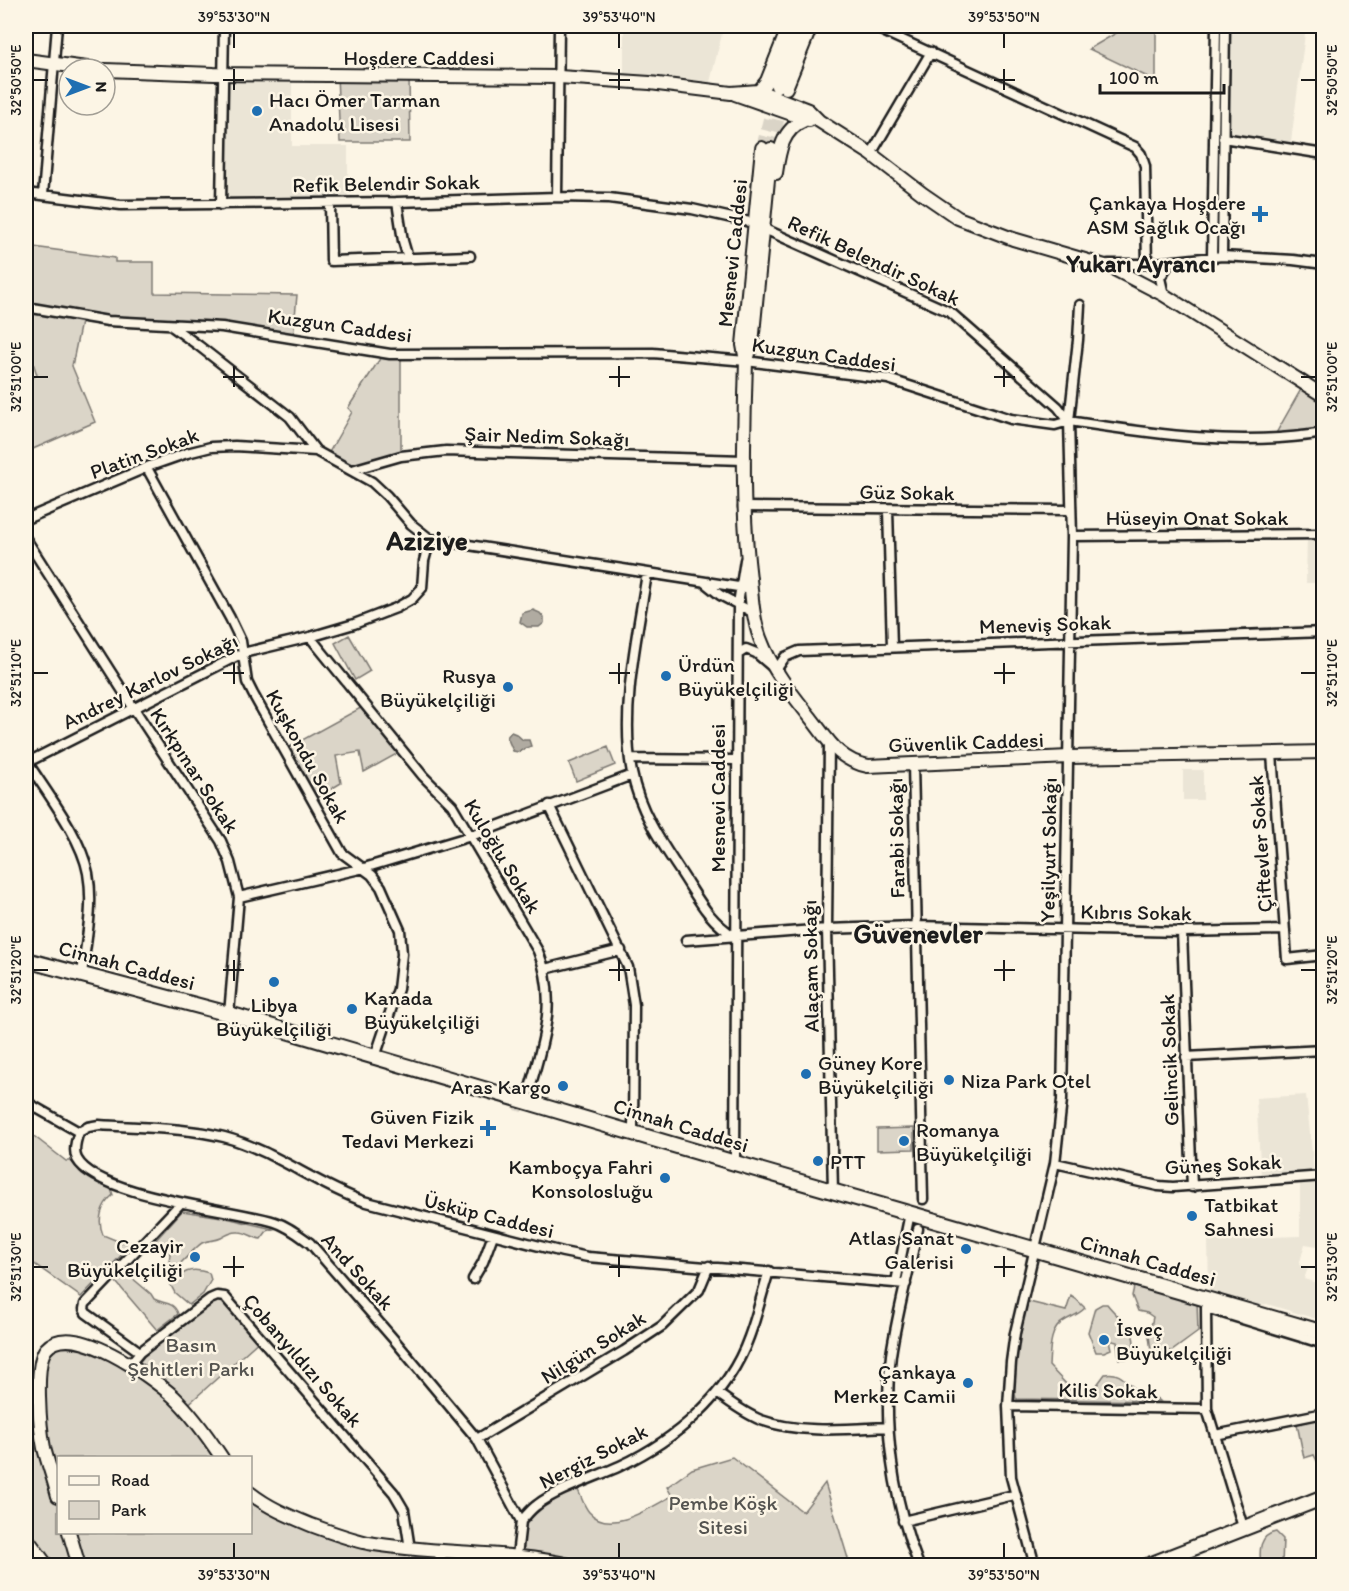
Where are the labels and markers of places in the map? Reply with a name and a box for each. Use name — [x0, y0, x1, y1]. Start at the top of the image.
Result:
place label: Hacı Ömer Tarman Anadolu Lisesi — [269, 87, 440, 136]
marker: Hacı Ömer Tarman Anadolu Lisesi — [250, 104, 264, 118]
place label: Çankaya Hoşdere ASM Sağlık Ocağı — [1087, 190, 1246, 239]
marker: Çankaya Hoşdere ASM Sağlık Ocağı — [1251, 205, 1269, 223]
place label: Ürdün Büyükelçiliği — [678, 652, 794, 701]
place label: Rusya Büyükelçiliği — [380, 663, 496, 712]
marker: Ürdün Büyükelçiliği — [659, 669, 673, 683]
marker: Rusya Büyükelçiliği — [501, 680, 515, 694]
marker: Libya Büyükelçiliği — [267, 975, 281, 989]
place label: Kanada Büyükelçiliği — [364, 985, 480, 1034]
place label: Libya Büyükelçiliği — [216, 992, 332, 1041]
marker: Kanada Büyükelçiliği — [345, 1002, 359, 1016]
place label: Güney Kore Büyükelçiliği — [818, 1050, 934, 1099]
marker: Güney Kore Büyükelçiliği — [799, 1067, 813, 1081]
place label: Niza Park Otel — [961, 1068, 1091, 1093]
marker: Niza Park Otel — [942, 1073, 956, 1087]
place label: Aras Kargo — [451, 1074, 551, 1099]
marker: Aras Kargo — [556, 1079, 570, 1093]
place label: Güven Fizik Tedavi Merkezi — [342, 1104, 474, 1153]
place label: Romanya Büyükelçiliği — [916, 1117, 1032, 1166]
marker: Güven Fizik Tedavi Merkezi — [479, 1119, 497, 1137]
marker: Romanya Büyükelçiliği — [897, 1134, 911, 1148]
place label: PTT — [830, 1149, 866, 1174]
place label: Kamboçya Fahri Konsolosluğu — [508, 1154, 653, 1203]
marker: PTT — [811, 1154, 825, 1168]
marker: Kamboçya Fahri Konsolosluğu — [658, 1171, 672, 1185]
place label: Tatbikat Sahnesi — [1204, 1192, 1278, 1241]
marker: Tatbikat Sahnesi — [1185, 1209, 1199, 1223]
place label: Atlas Sanat Galerisi — [849, 1225, 954, 1274]
place label: Cezayir Büyükelçiliği — [67, 1233, 184, 1282]
marker: Atlas Sanat Galerisi — [959, 1242, 973, 1256]
marker: Cezayir Büyükelçiliği — [188, 1250, 202, 1264]
place label: İsveç Büyükelçiliği — [1116, 1316, 1232, 1365]
marker: İsveç Büyükelçiliği — [1097, 1333, 1111, 1347]
place label: Çankaya Merkez Camii — [833, 1359, 956, 1408]
marker: Çankaya Merkez Camii — [961, 1376, 975, 1390]

